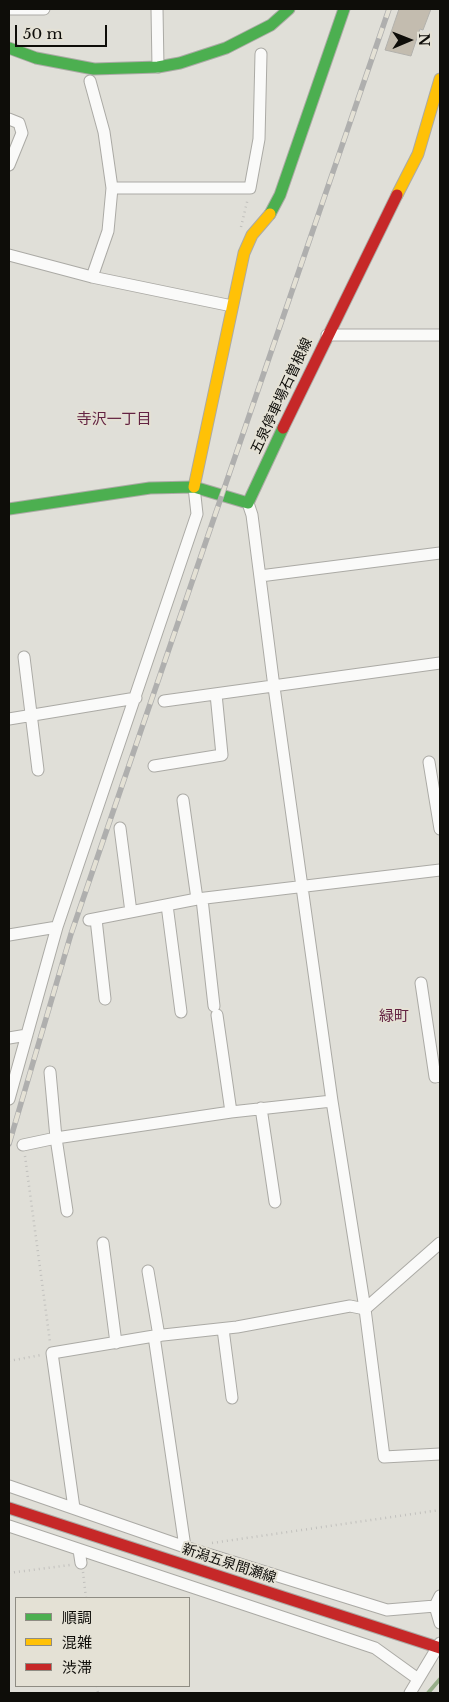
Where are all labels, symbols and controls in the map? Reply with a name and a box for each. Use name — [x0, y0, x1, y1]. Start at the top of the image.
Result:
scale bar — [18, 15, 110, 47]
north arrow — [384, 15, 434, 65]
text: 50 m — [23, 24, 63, 43]
text: N — [415, 33, 433, 46]
street label: 五泉停車場石曽根線 — [248, 335, 316, 457]
district label: 寺沢一丁目 — [77, 411, 151, 429]
district label: 緑町 — [379, 1008, 409, 1026]
street label: 新潟五泉間瀬線 — [180, 1541, 278, 1587]
legend — [15, 1597, 190, 1687]
text: 順調 — [62, 1608, 92, 1627]
text: 混雑 — [62, 1633, 92, 1652]
text: 渋滞 — [62, 1658, 92, 1677]

